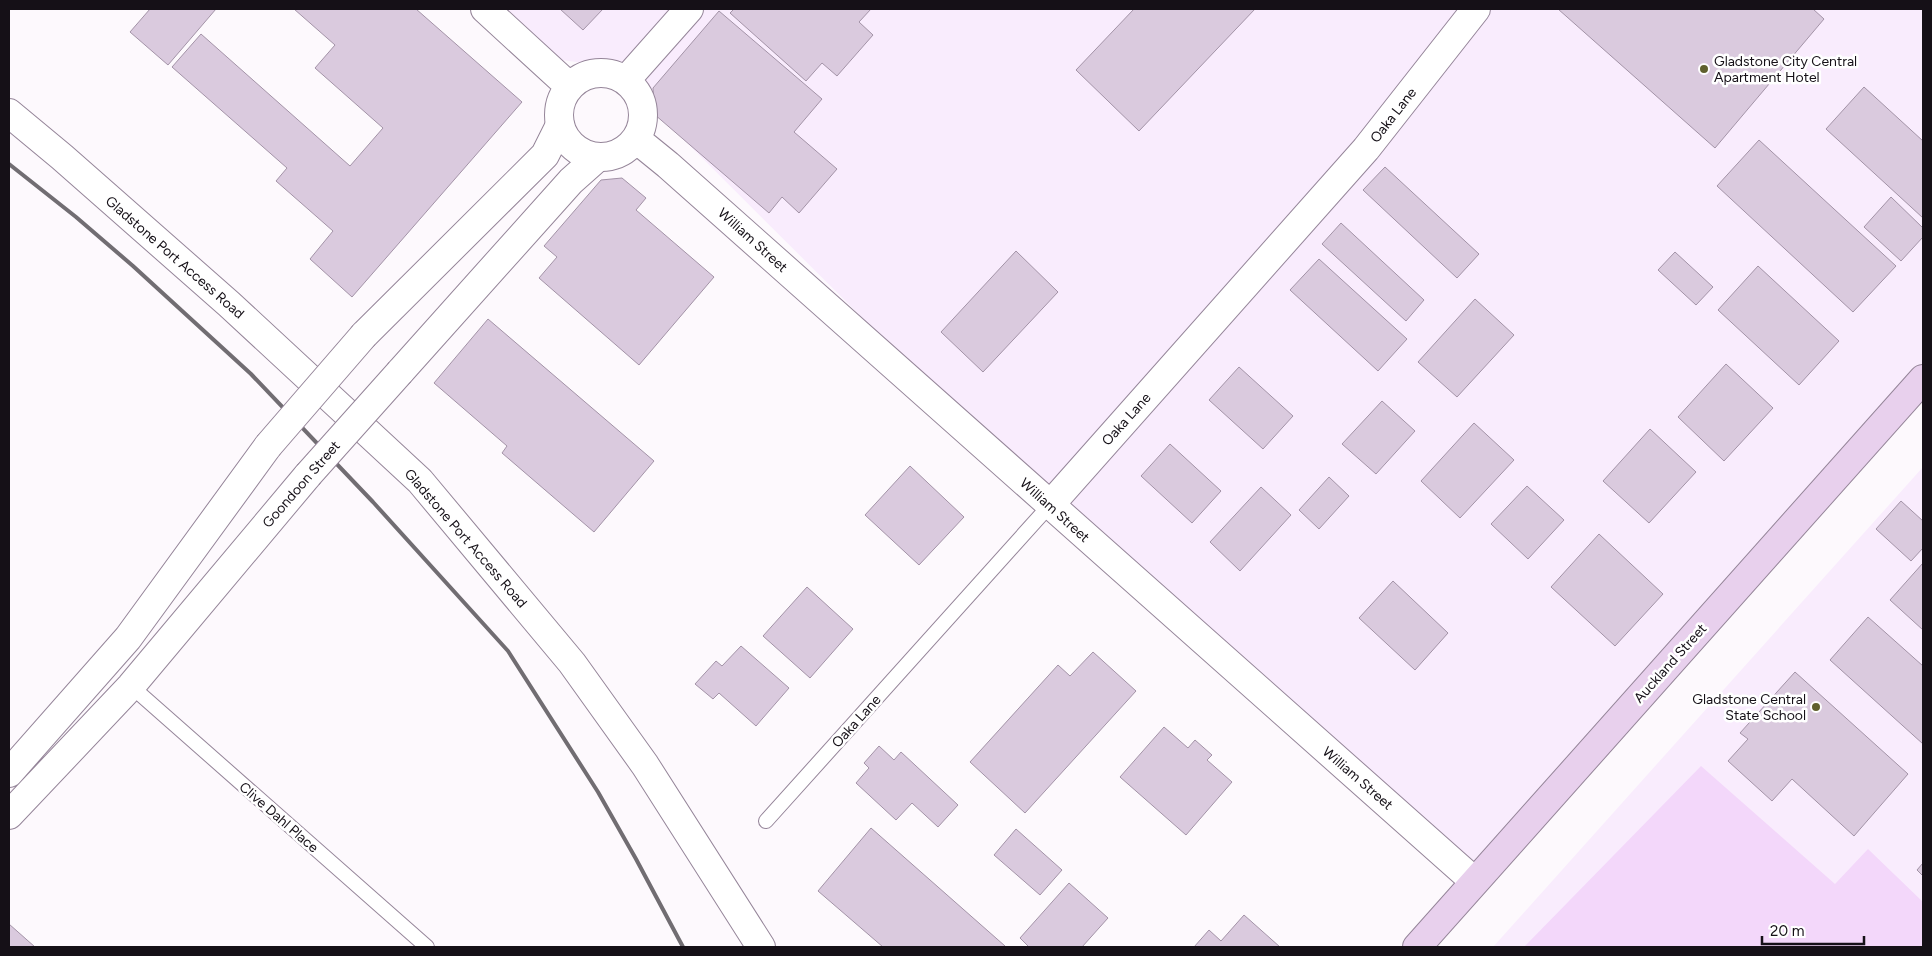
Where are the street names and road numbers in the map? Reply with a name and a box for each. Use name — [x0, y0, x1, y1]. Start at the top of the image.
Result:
street label: Oaka Lane — [1367, 84, 1420, 146]
street label: Gladstone Port Access Road — [102, 192, 248, 322]
street label: William Street — [714, 205, 791, 276]
street label: Oaka Lane — [1098, 389, 1155, 449]
street label: Goondoon Street — [259, 437, 344, 531]
street label: Gladstone Port Access Road — [401, 465, 531, 611]
street label: William Street — [1016, 475, 1093, 546]
street label: Auckland Street — [1630, 620, 1710, 706]
street label: Oaka Lane — [828, 691, 885, 751]
street label: William Street — [1319, 743, 1396, 814]
street label: Clive Dahl Place — [236, 778, 322, 857]

